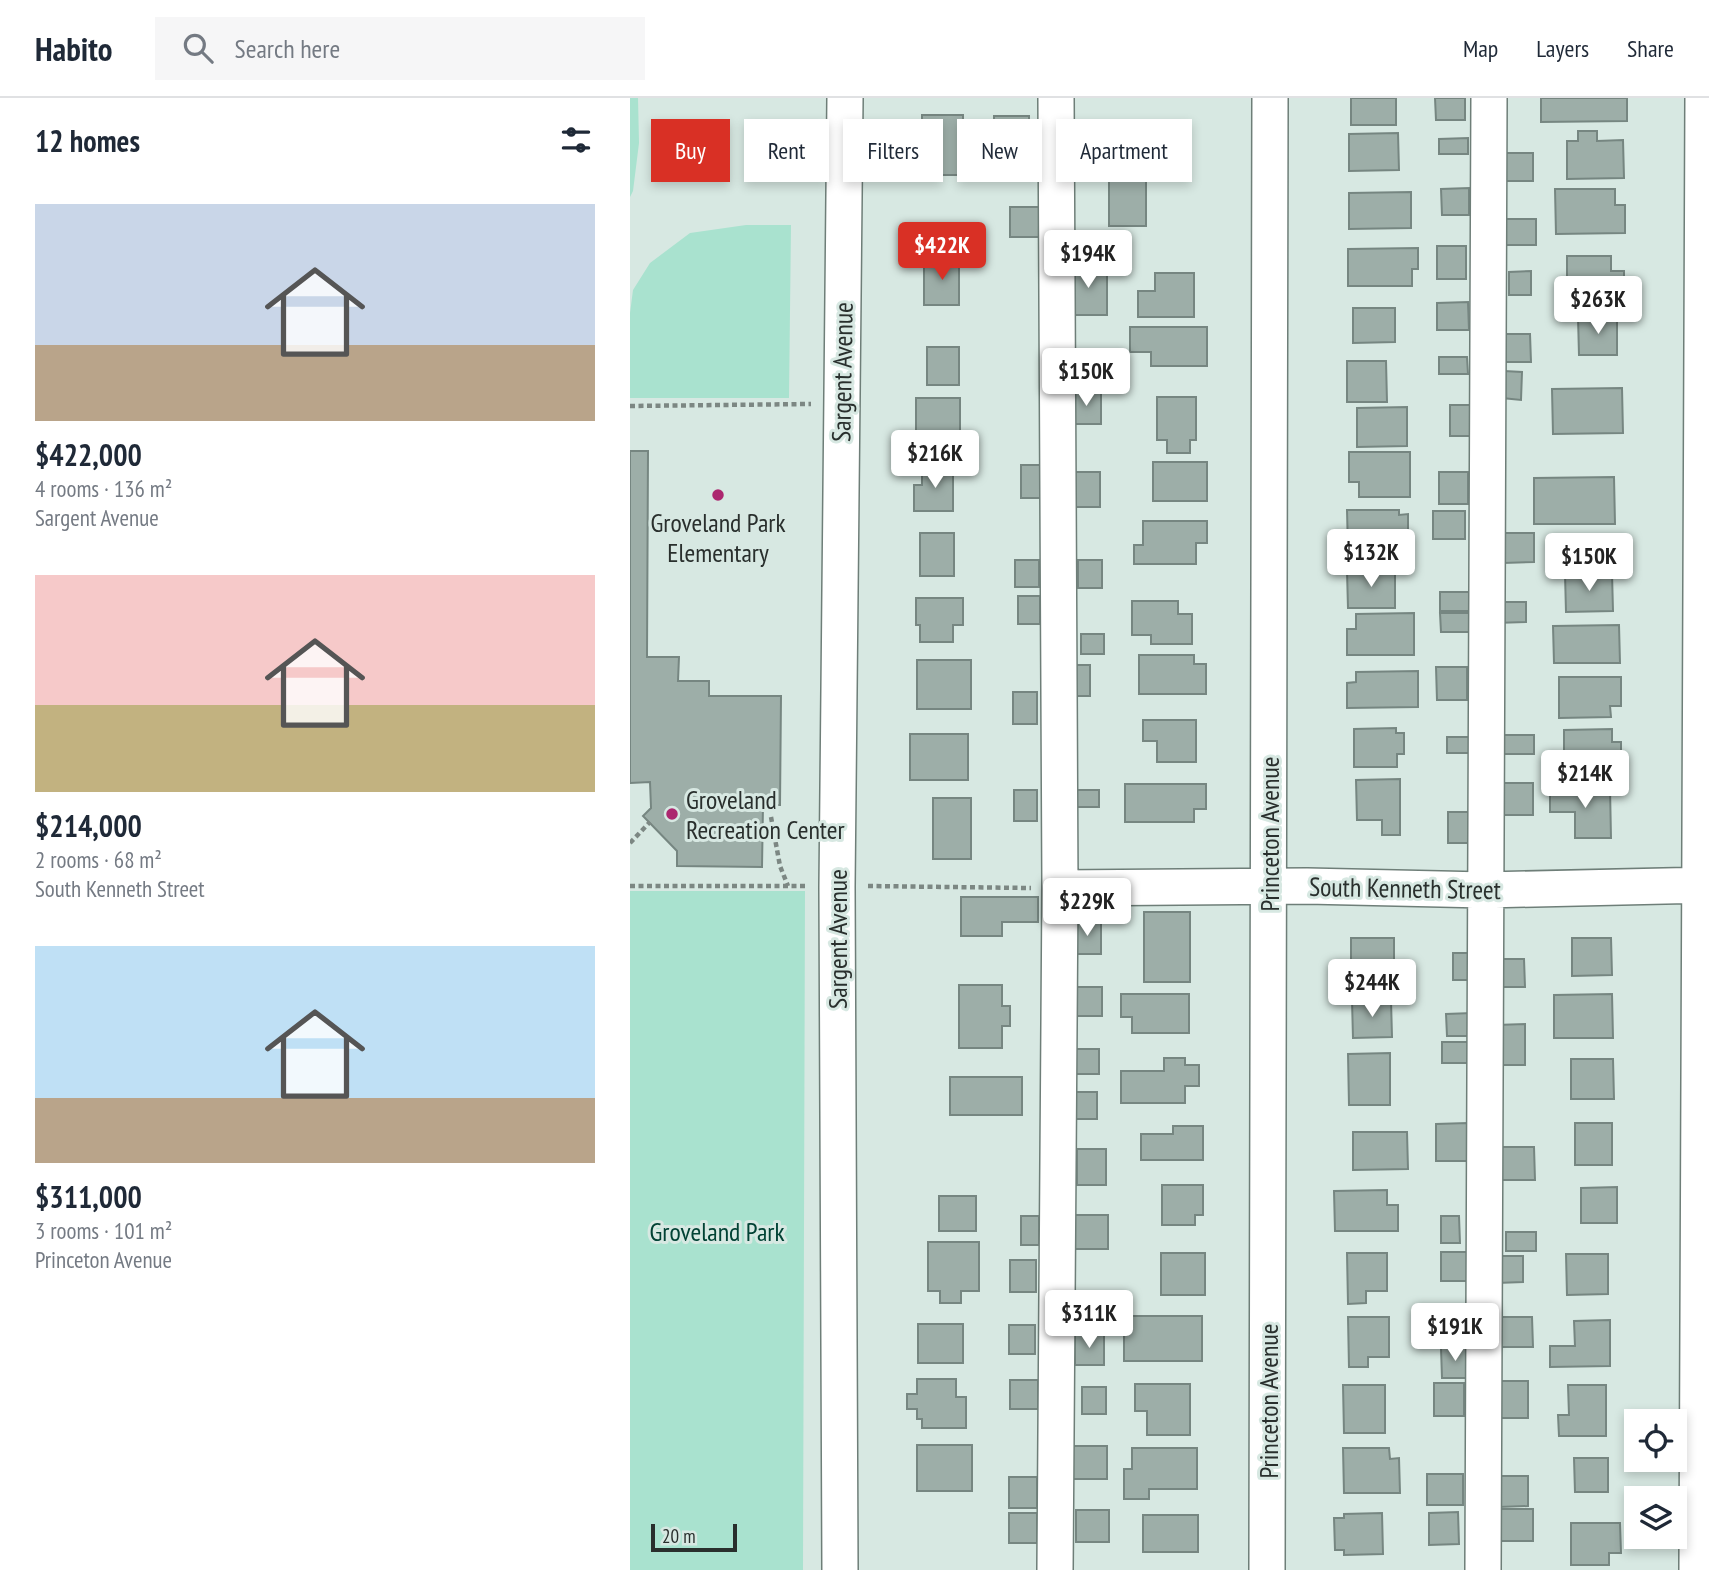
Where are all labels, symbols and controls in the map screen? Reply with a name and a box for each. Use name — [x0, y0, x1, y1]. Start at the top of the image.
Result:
search box — [155, 17, 645, 80]
text: Habito — [35, 27, 113, 70]
icon: search — [179, 29, 217, 67]
text: Search here — [235, 32, 340, 65]
text: Map — [1463, 33, 1498, 64]
text: Layers — [1536, 33, 1589, 64]
text: Share — [1627, 33, 1674, 64]
chip: Buy — [651, 119, 730, 182]
chip: Rent — [744, 119, 829, 182]
chip: Filters — [843, 119, 943, 182]
chip: New — [957, 119, 1042, 182]
chip: Apartment — [1056, 119, 1192, 182]
text: 12 homes — [35, 121, 140, 160]
icon: filters — [557, 121, 595, 159]
pin: $422K — [893, 222, 991, 282]
text: $422K — [914, 230, 970, 259]
pin: $194K — [1039, 230, 1137, 290]
text: $194K — [1060, 238, 1116, 267]
icon: home — [252, 249, 378, 375]
pin: $263K — [1549, 276, 1647, 336]
text: $263K — [1570, 284, 1626, 313]
street label: Sargent Avenue — [824, 302, 860, 442]
pin: $150K — [1037, 348, 1135, 408]
text: $150K — [1058, 356, 1114, 385]
pin: $216K — [886, 430, 984, 490]
text: $422,000 — [35, 435, 142, 474]
text: $216K — [907, 438, 963, 467]
text: 4 rooms · 136 m² — [35, 474, 172, 503]
marker: Groveland Park Elementary — [710, 487, 726, 503]
text: Sargent Avenue — [35, 503, 159, 532]
place label: Groveland Park Elementary — [651, 506, 786, 569]
pin: $132K — [1322, 530, 1420, 589]
pin: $150K — [1540, 533, 1638, 593]
text: $132K — [1343, 537, 1399, 566]
text: $150K — [1561, 541, 1617, 570]
icon: home — [252, 620, 378, 746]
pin: $214K — [1536, 750, 1634, 810]
street label: Princeton Avenue — [1253, 757, 1286, 911]
text: $214K — [1557, 758, 1613, 787]
place label: Groveland Recreation Center — [686, 783, 845, 846]
text: $214,000 — [35, 806, 142, 845]
marker: Groveland Recreation Center — [664, 806, 680, 822]
text: 2 rooms · 68 m² — [35, 845, 162, 874]
street label: Sargent Avenue — [821, 869, 854, 1009]
street label: South Kenneth Street — [1309, 870, 1501, 906]
text: South Kenneth Street — [35, 874, 205, 903]
pin: $229K — [1038, 878, 1136, 938]
text: $229K — [1059, 886, 1115, 915]
pin: $244K — [1323, 960, 1421, 1019]
text: $244K — [1344, 967, 1400, 996]
icon: home — [252, 991, 378, 1117]
text: $311,000 — [35, 1177, 142, 1216]
park label: Groveland Park — [650, 1215, 785, 1248]
text: 3 rooms · 101 m² — [35, 1216, 172, 1245]
text: Princeton Avenue — [35, 1245, 172, 1274]
pin: $311K — [1040, 1290, 1138, 1350]
text: $311K — [1061, 1298, 1117, 1327]
pin: $191K — [1406, 1304, 1504, 1363]
text: $191K — [1427, 1311, 1483, 1340]
street label: Princeton Avenue — [1252, 1324, 1285, 1478]
map controls — [1624, 1409, 1687, 1549]
button: locate — [1624, 1409, 1687, 1472]
button: layers — [1624, 1486, 1687, 1549]
scale bar — [651, 1521, 737, 1553]
text: 20 m — [662, 1524, 696, 1548]

